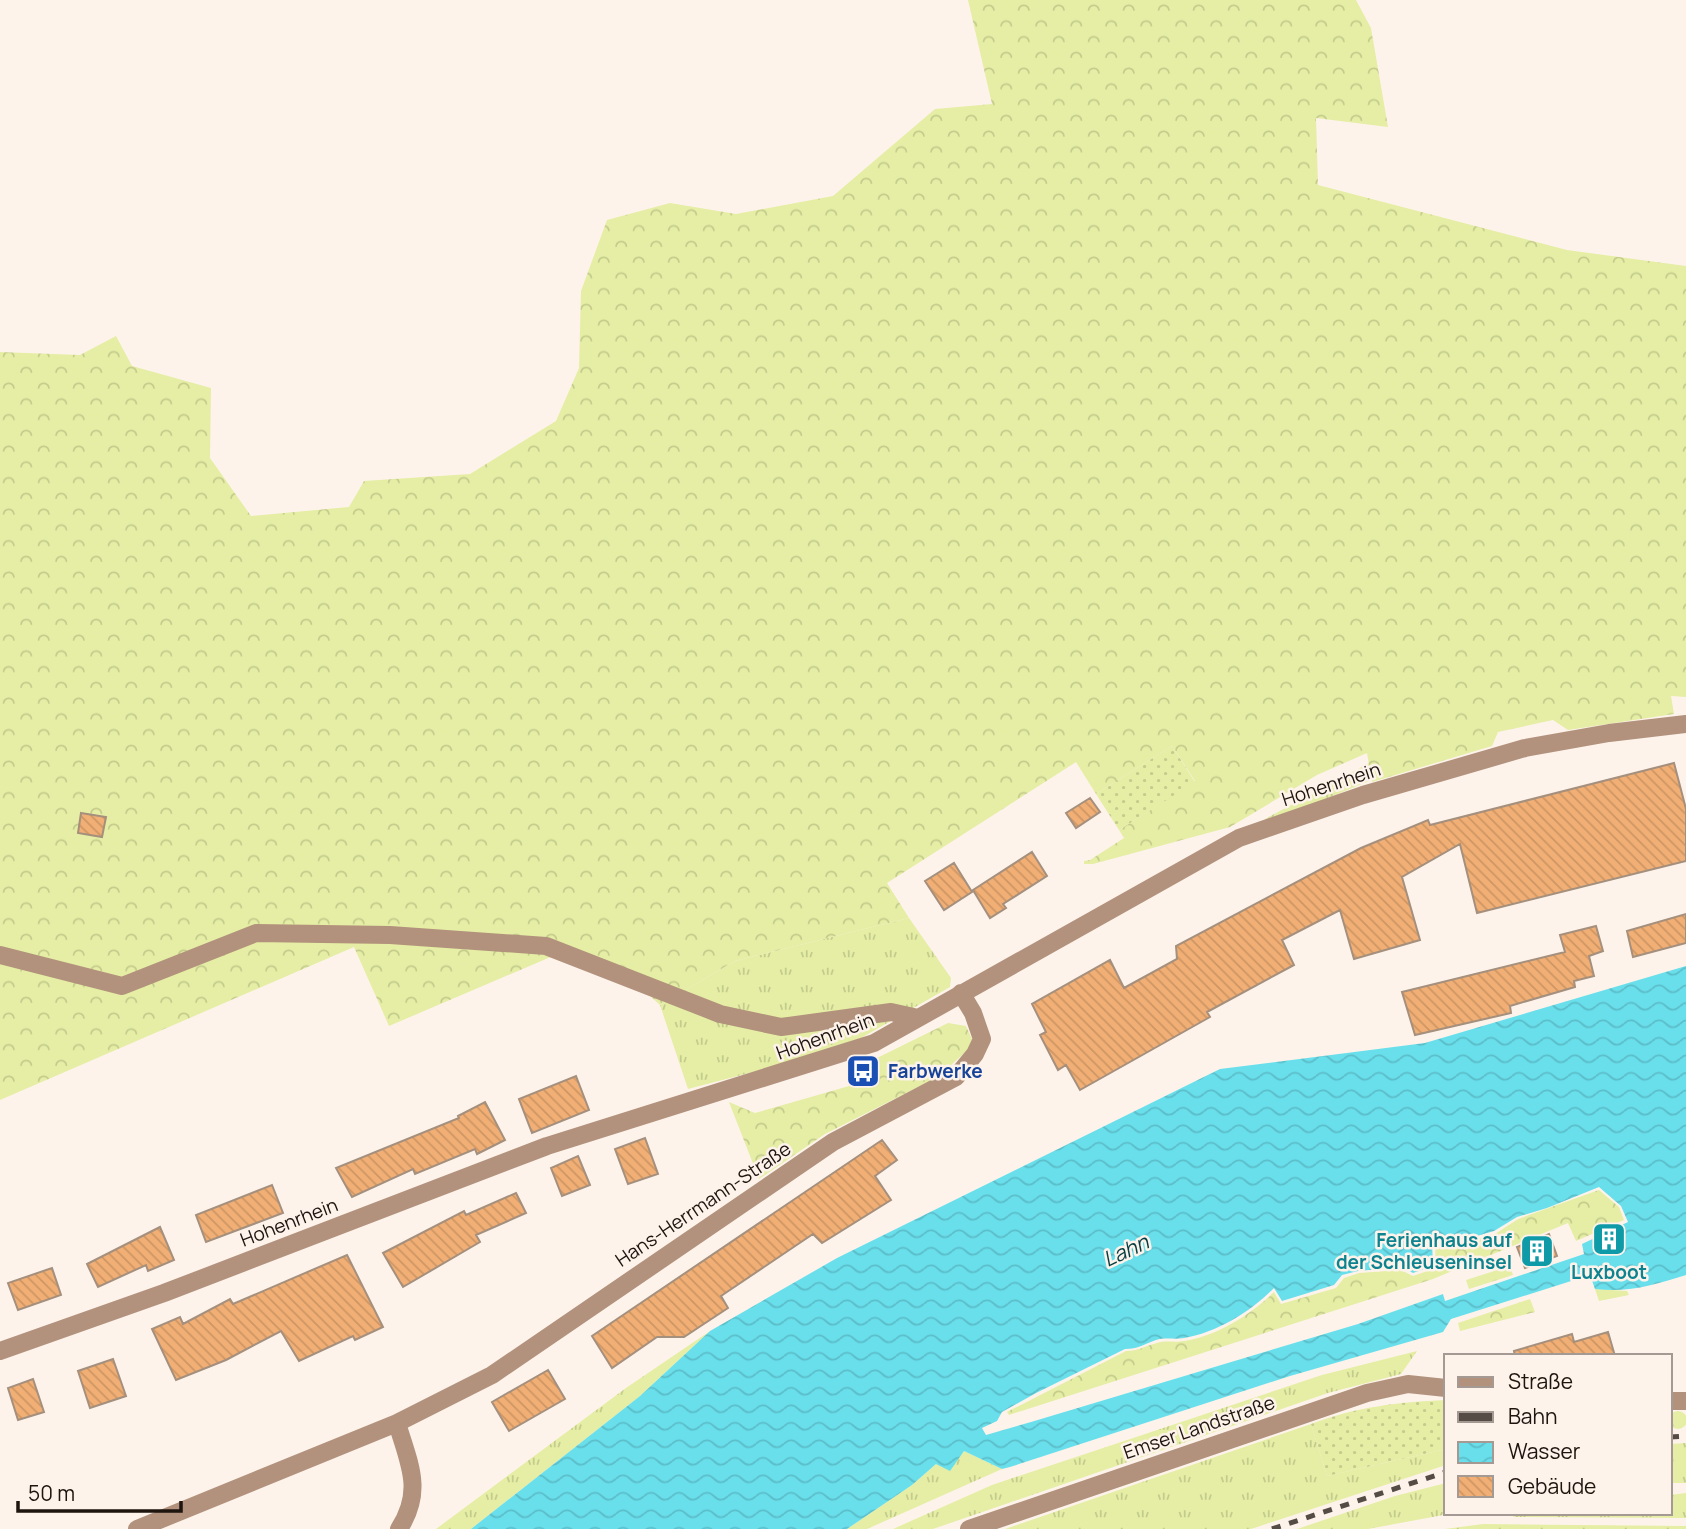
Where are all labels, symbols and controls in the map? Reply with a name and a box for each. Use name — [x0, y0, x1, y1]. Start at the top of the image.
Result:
street label: Hohenrhein — [1278, 756, 1384, 812]
street label: Hohenrhein — [772, 1006, 878, 1066]
bus stop icon: Farbwerke — [844, 1052, 882, 1090]
place label: Farbwerke — [888, 1058, 983, 1084]
street label: Hans-Herrmann-Straße — [610, 1135, 796, 1273]
street label: Hohenrhein — [236, 1191, 342, 1253]
building icon: Luxboot — [1590, 1220, 1628, 1258]
water label: Lahn — [1098, 1227, 1154, 1273]
place label: Ferienhaus auf der Schleuseninsel — [1336, 1227, 1512, 1275]
building icon: Ferienhaus auf der Schleuseninsel — [1518, 1232, 1556, 1270]
place label: Luxboot — [1571, 1259, 1647, 1285]
legend — [1444, 1354, 1672, 1515]
text: Straße — [1508, 1367, 1573, 1395]
street label: Emser Landstraße — [1120, 1389, 1278, 1465]
text: Bahn — [1508, 1402, 1558, 1430]
text: Wasser — [1508, 1437, 1581, 1465]
scale bar — [18, 1470, 180, 1514]
text: Gebäude — [1508, 1472, 1596, 1500]
text: 50 m — [28, 1479, 75, 1507]

